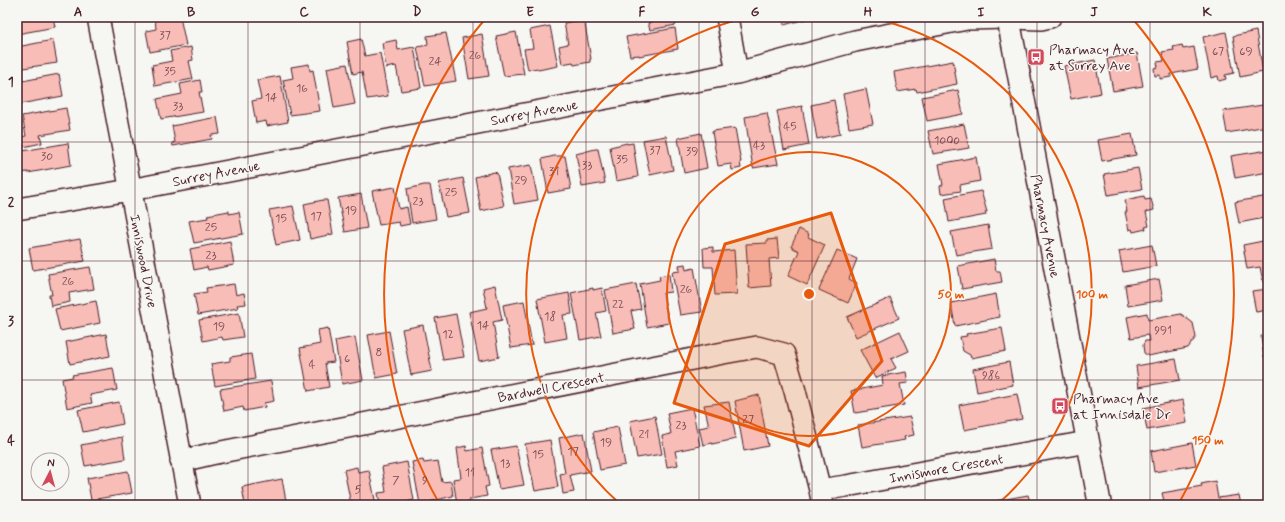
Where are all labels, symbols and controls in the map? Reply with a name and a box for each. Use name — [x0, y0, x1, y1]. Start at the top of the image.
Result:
text: A — [74, 4, 82, 21]
text: B — [187, 4, 196, 21]
text: C — [299, 4, 309, 21]
text: D — [413, 4, 422, 21]
text: E — [526, 4, 534, 21]
text: F — [639, 4, 646, 21]
text: G — [751, 4, 760, 21]
text: H — [864, 4, 873, 21]
text: I — [978, 4, 985, 21]
text: J — [1090, 4, 1098, 21]
text: K — [1202, 4, 1212, 21]
house number: 37 — [159, 28, 171, 44]
place label: Pharmacy Ave at Surrey Ave — [1049, 41, 1135, 75]
house number: 67 — [1212, 44, 1224, 60]
house number: 69 — [1239, 44, 1253, 60]
bus stop icon: Pharmacy Ave at Surrey Ave — [1026, 47, 1046, 67]
house number: 26 — [469, 48, 482, 64]
house number: 24 — [428, 54, 442, 70]
house number: 35 — [164, 64, 176, 80]
text: 1 — [8, 74, 14, 91]
house number: 16 — [296, 81, 308, 97]
house number: 14 — [265, 90, 277, 106]
street label: Surrey Avenue — [489, 96, 580, 130]
house number: 33 — [173, 99, 183, 115]
house number: 45 — [783, 119, 797, 135]
house number: 1000 — [934, 133, 960, 149]
house number: 43 — [753, 138, 765, 154]
house number: 37 — [649, 143, 661, 159]
house number: 39 — [686, 144, 698, 160]
house number: 30 — [41, 149, 53, 165]
house number: 35 — [616, 152, 628, 168]
street label: Surrey Avenue — [171, 157, 262, 191]
house number: 33 — [582, 158, 592, 174]
house number: 31 — [549, 164, 559, 180]
house number: 29 — [514, 173, 528, 189]
street label: Pharmacy Avenue — [1026, 173, 1064, 280]
house number: 25 — [445, 185, 457, 201]
text: 2 — [8, 194, 15, 211]
house number: 23 — [413, 194, 423, 210]
house number: 19 — [345, 203, 357, 219]
house number: 17 — [310, 209, 322, 225]
house number: 15 — [275, 211, 287, 227]
street label: Inniswood Drive — [125, 213, 161, 309]
house number: 25 — [205, 220, 217, 236]
house number: 23 — [206, 248, 216, 264]
house number: 26 — [62, 274, 75, 290]
house number: 26 — [680, 282, 693, 298]
centre of rings — [802, 287, 816, 301]
text: 50 m — [938, 287, 965, 303]
text: 100 m — [1076, 287, 1109, 303]
house number: 22 — [612, 297, 624, 313]
house number: 18 — [544, 309, 556, 325]
text: 3 — [8, 313, 14, 330]
house number: 14 — [477, 318, 489, 334]
house number: 19 — [213, 319, 225, 335]
house number: 991 — [1154, 323, 1172, 339]
house number: 12 — [442, 327, 454, 343]
house number: 8 — [376, 345, 382, 361]
house number: 6 — [344, 351, 350, 367]
house number: 4 — [309, 357, 316, 373]
house number: 986 — [982, 368, 1000, 384]
street label: Bardwell Crescent — [496, 369, 607, 407]
place label: Pharmacy Ave at Innisdale Dr — [1073, 390, 1171, 424]
bus stop icon: Pharmacy Ave at Innisdale Dr — [1050, 396, 1070, 416]
house number: 27 — [742, 412, 754, 428]
house number: 23 — [676, 418, 686, 434]
house number: 21 — [638, 427, 650, 443]
text: 4 — [7, 433, 15, 450]
text: 150 m — [1192, 433, 1224, 449]
house number: 19 — [600, 435, 612, 451]
house number: 17 — [567, 444, 579, 460]
house number: 15 — [532, 447, 544, 463]
street label: Innismore Crescent — [888, 450, 1004, 488]
north arrow — [30, 452, 70, 492]
text: N — [47, 456, 55, 470]
house number: 13 — [500, 456, 510, 472]
house number: 11 — [465, 465, 475, 481]
house number: 7 — [392, 473, 400, 489]
house number: 9 — [422, 473, 428, 489]
house number: 5 — [354, 482, 362, 498]

